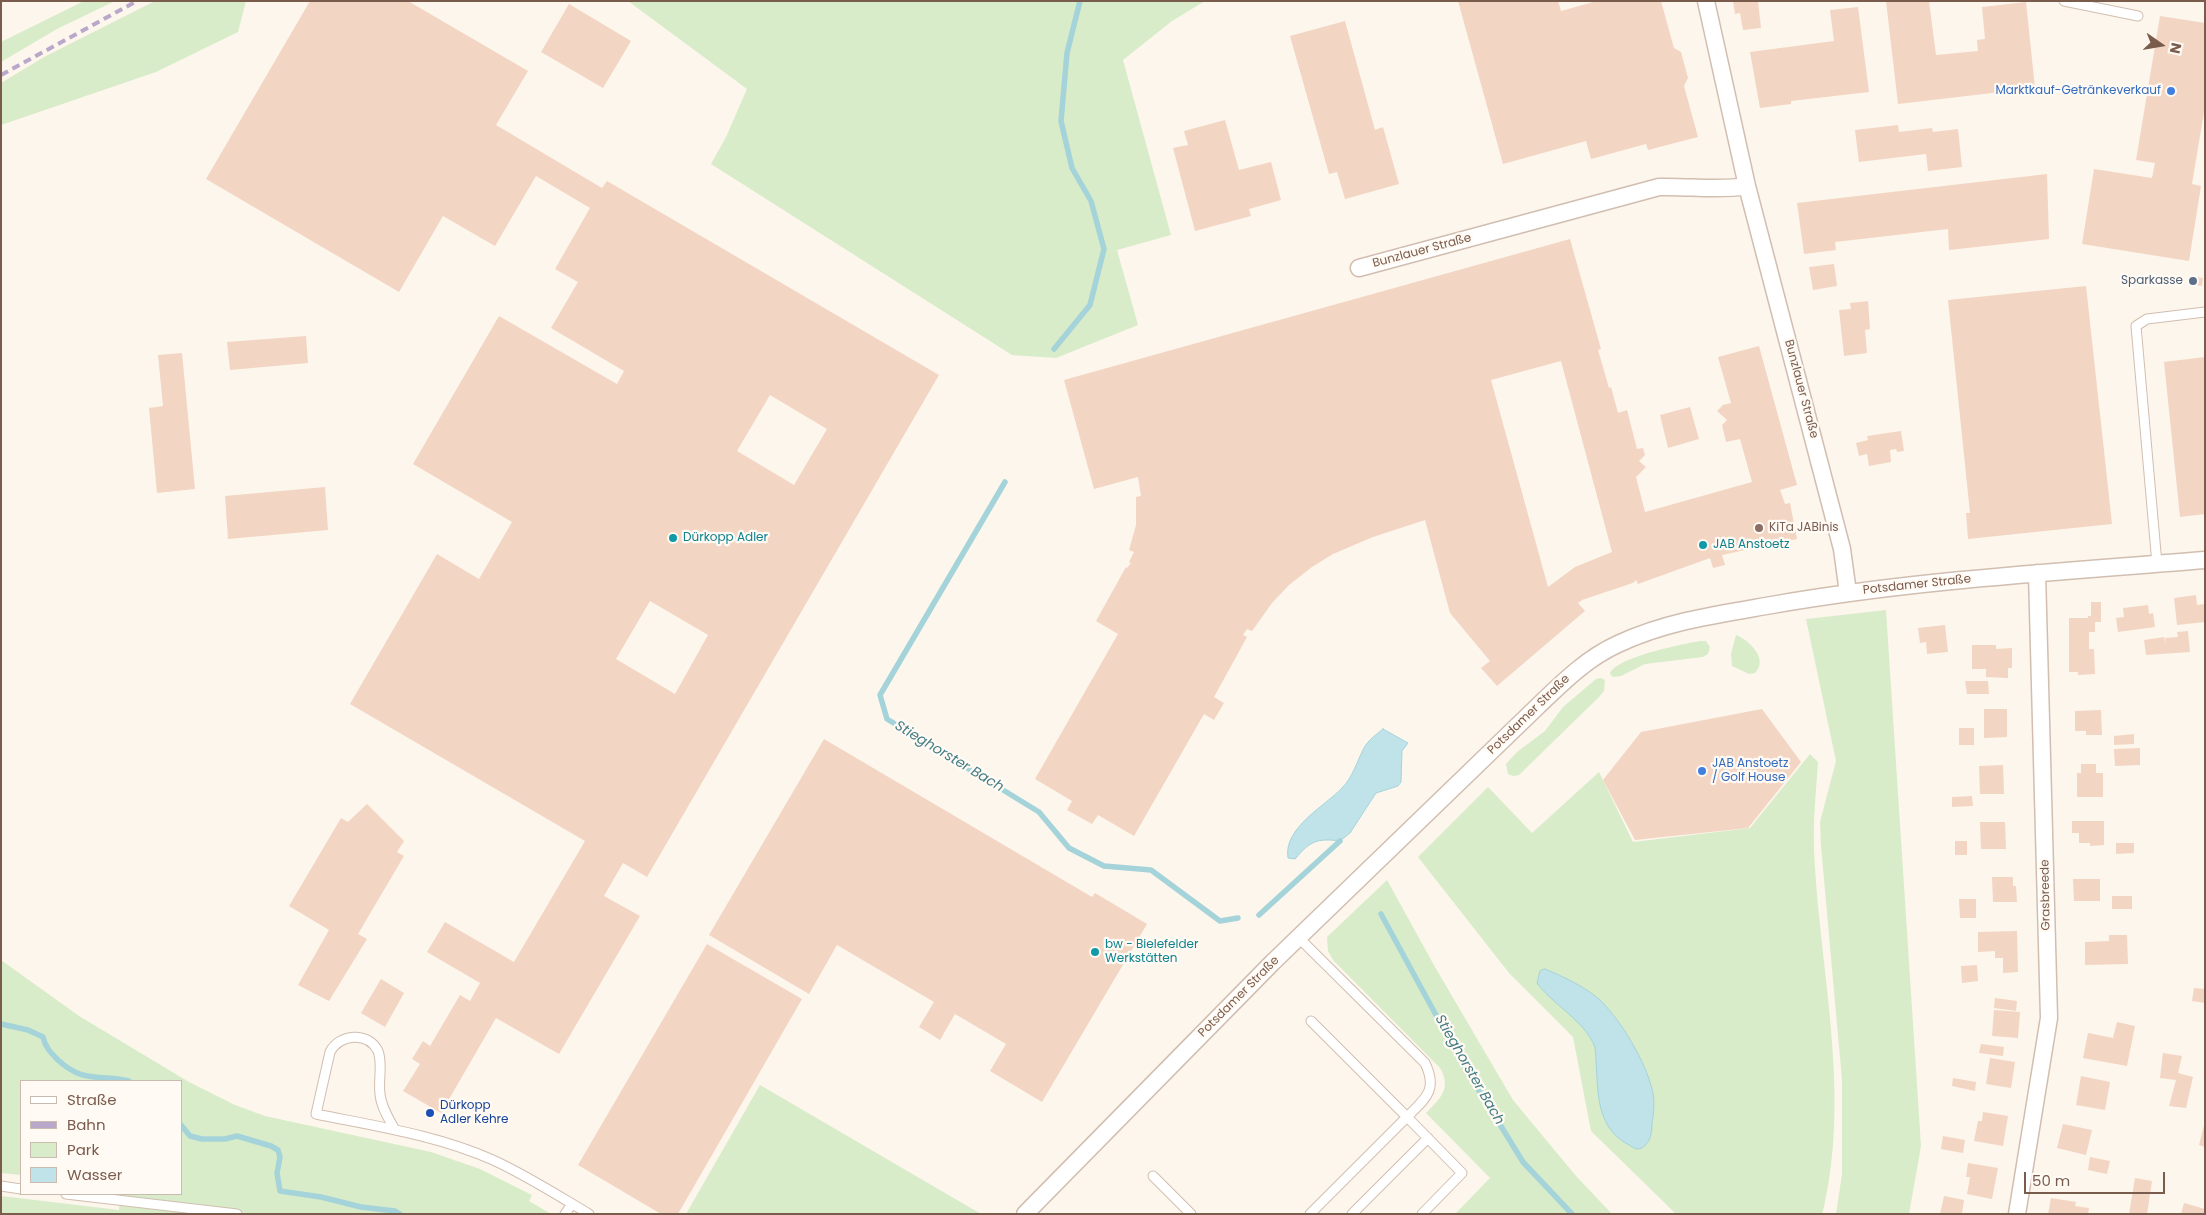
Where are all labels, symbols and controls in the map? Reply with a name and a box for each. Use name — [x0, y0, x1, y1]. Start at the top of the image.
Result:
north arrow — [2136, 20, 2186, 70]
text: N — [2165, 41, 2187, 56]
place label: Marktkauf-Getränkeverkauf — [1995, 84, 2161, 98]
marker: Marktkauf-Getränkeverkauf — [2165, 85, 2177, 97]
street label: Bunzlauer Straße — [1371, 231, 1473, 271]
place label: Sparkasse — [2121, 274, 2183, 288]
marker: Sparkasse — [2187, 275, 2199, 287]
street label: Bunzlauer Straße — [1781, 338, 1821, 440]
place label: KiTa JABinis — [1769, 521, 1839, 535]
marker: KiTa JABinis — [1753, 522, 1765, 534]
place label: Dürkopp Adler — [683, 531, 768, 545]
marker: Dürkopp Adler — [667, 532, 679, 544]
place label: JAB Anstoetz — [1713, 538, 1789, 552]
marker: JAB Anstoetz — [1697, 539, 1709, 551]
street label: Potsdamer Straße — [1862, 572, 1972, 598]
street label: Potsdamer Straße — [1485, 672, 1573, 758]
water label: Stieghorster Bach — [892, 718, 1006, 796]
place label: JAB Anstoetz / Golf House — [1712, 757, 1788, 785]
marker: JAB Anstoetz / Golf House — [1696, 765, 1708, 777]
street label: Grasbreede — [2038, 859, 2054, 931]
place label: bw - Bielefelder Werkstätten — [1105, 938, 1198, 966]
marker: bw - Bielefelder Werkstätten — [1089, 946, 1101, 958]
street label: Potsdamer Straße — [1196, 954, 1282, 1040]
water label: Stieghorster Bach — [1431, 1012, 1507, 1128]
legend — [20, 1080, 182, 1195]
text: Straße — [67, 1089, 117, 1110]
place label: Dürkopp Adler Kehre — [440, 1099, 508, 1127]
marker: Dürkopp Adler Kehre — [424, 1107, 436, 1119]
text: Bahn — [67, 1114, 106, 1135]
text: Park — [67, 1139, 99, 1160]
scale bar — [2026, 1162, 2167, 1194]
text: Wasser — [67, 1164, 122, 1185]
text: 50 m — [2032, 1170, 2070, 1191]

